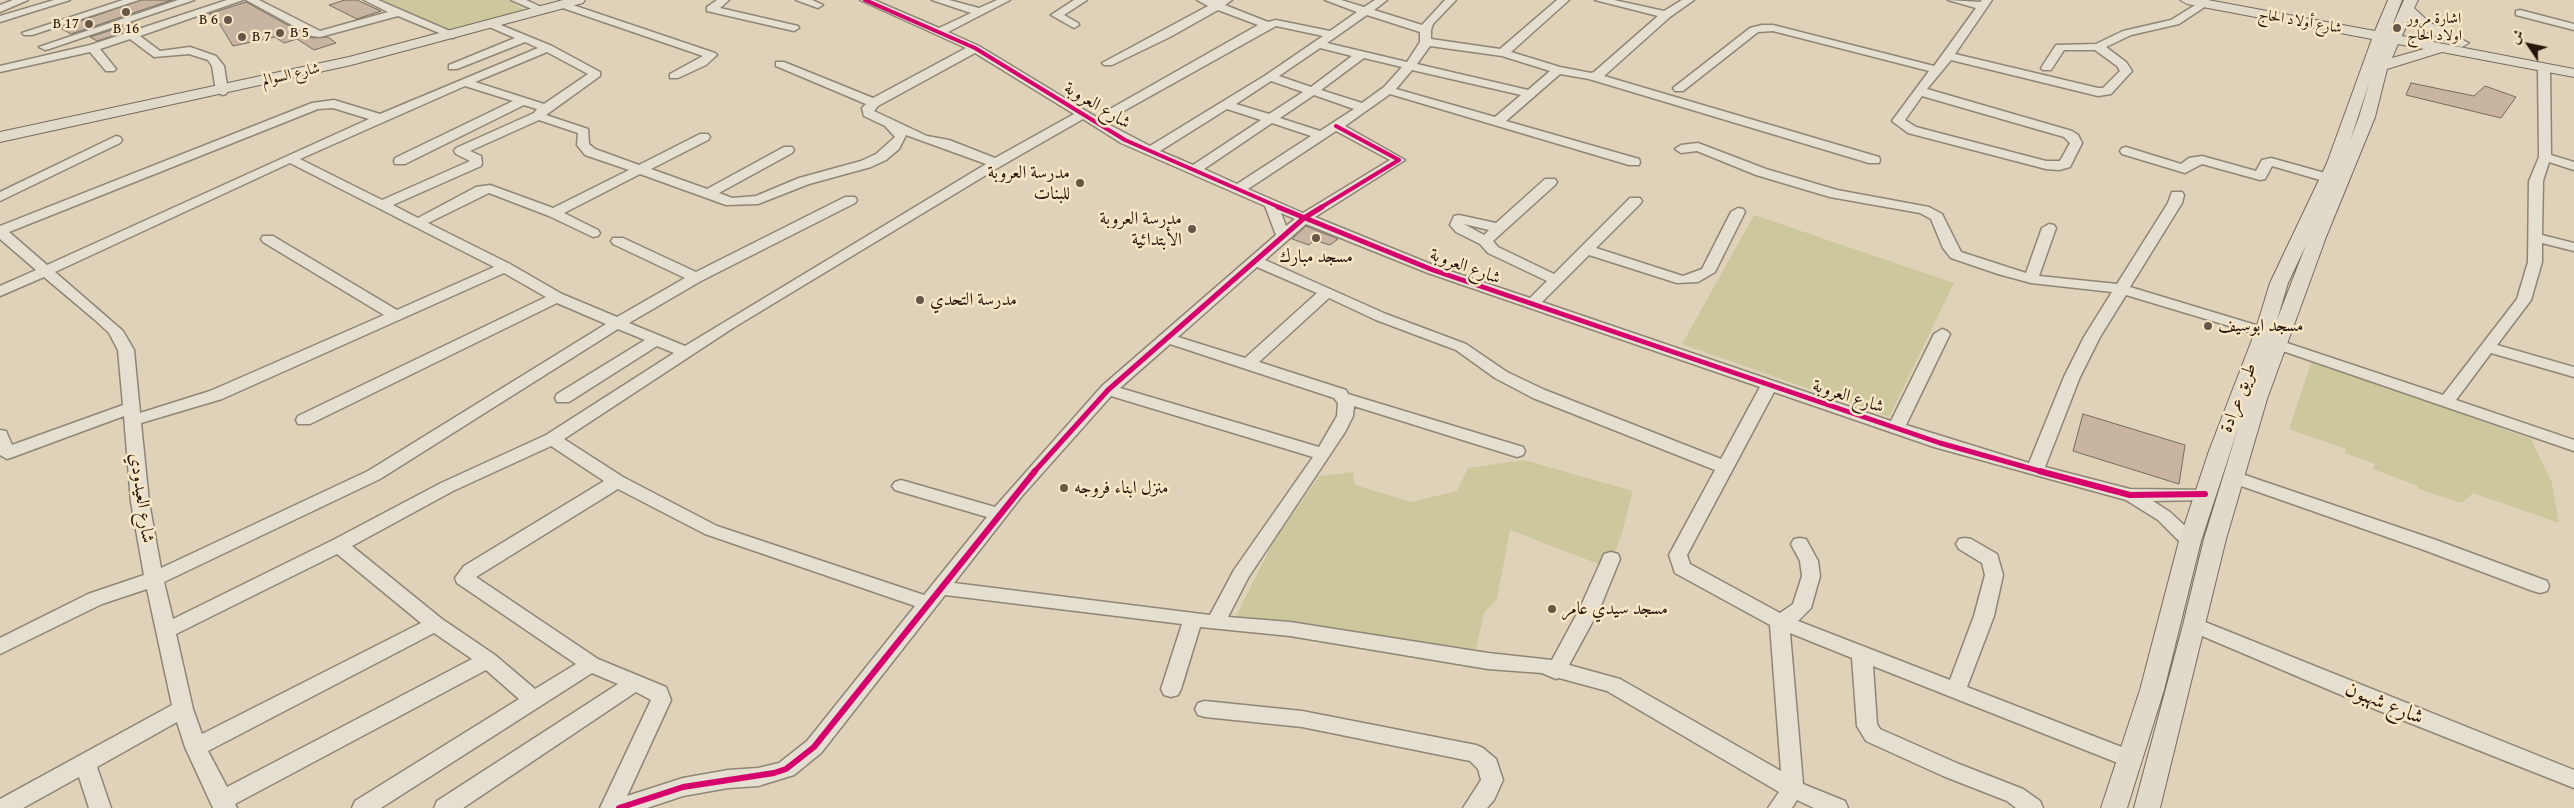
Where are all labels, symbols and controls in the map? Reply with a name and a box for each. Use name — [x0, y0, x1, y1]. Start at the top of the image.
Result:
marker: B 16 — [120, 6, 132, 18]
street label: شارع أولاد الحاج — [2257, 6, 2343, 38]
place label: اشارة مرور اولاد الحاج — [2407, 10, 2462, 45]
place label: B 6 — [199, 11, 218, 29]
marker: B 6 — [222, 14, 234, 26]
place label: B 17 — [53, 15, 79, 33]
marker: B 17 — [83, 18, 95, 30]
place label: B 16 — [113, 20, 139, 38]
north arrow — [2504, 20, 2554, 70]
marker: اشارة مرور اولاد الحاج — [2391, 22, 2403, 34]
place label: B 5 — [290, 24, 309, 42]
text: ش — [2504, 25, 2529, 48]
marker: B 5 — [274, 27, 286, 39]
place label: B 7 — [252, 28, 271, 46]
marker: B 7 — [236, 31, 248, 43]
street label: شارع السوالم — [260, 60, 322, 90]
street label: شارع العروبة — [1060, 78, 1134, 134]
place label: مدرسة العروبة للبنات — [988, 162, 1070, 204]
marker: مدرسة العروبة للبنات — [1074, 177, 1086, 189]
place label: مدرسة العروبة الأبتدائية — [1100, 208, 1182, 250]
marker: مدرسة العروبة الأبتدائية — [1186, 223, 1198, 235]
marker: مسجد مبارك — [1310, 232, 1322, 244]
street label: شارع العروبة — [1427, 244, 1503, 290]
place label: مسجد مبارك — [1279, 246, 1353, 268]
place label: مدرسة التحدي — [930, 289, 1017, 311]
marker: مدرسة التحدي — [914, 294, 926, 306]
place label: مسجد ابوسيف — [2218, 315, 2304, 337]
marker: مسجد ابوسيف — [2202, 320, 2214, 332]
street label: طريق عرادة — [2216, 360, 2262, 436]
street label: شارع العروبة — [1809, 375, 1887, 419]
street label: شارع العيدودي — [124, 452, 158, 544]
place label: منزل ابناء فروجه — [1074, 477, 1168, 499]
marker: منزل ابناء فروجه — [1058, 482, 1070, 494]
place label: مسجد سيدي عامر — [1562, 598, 1668, 620]
marker: مسجد سيدي عامر — [1546, 603, 1558, 615]
street label: شارع شهبون — [2341, 677, 2427, 731]

